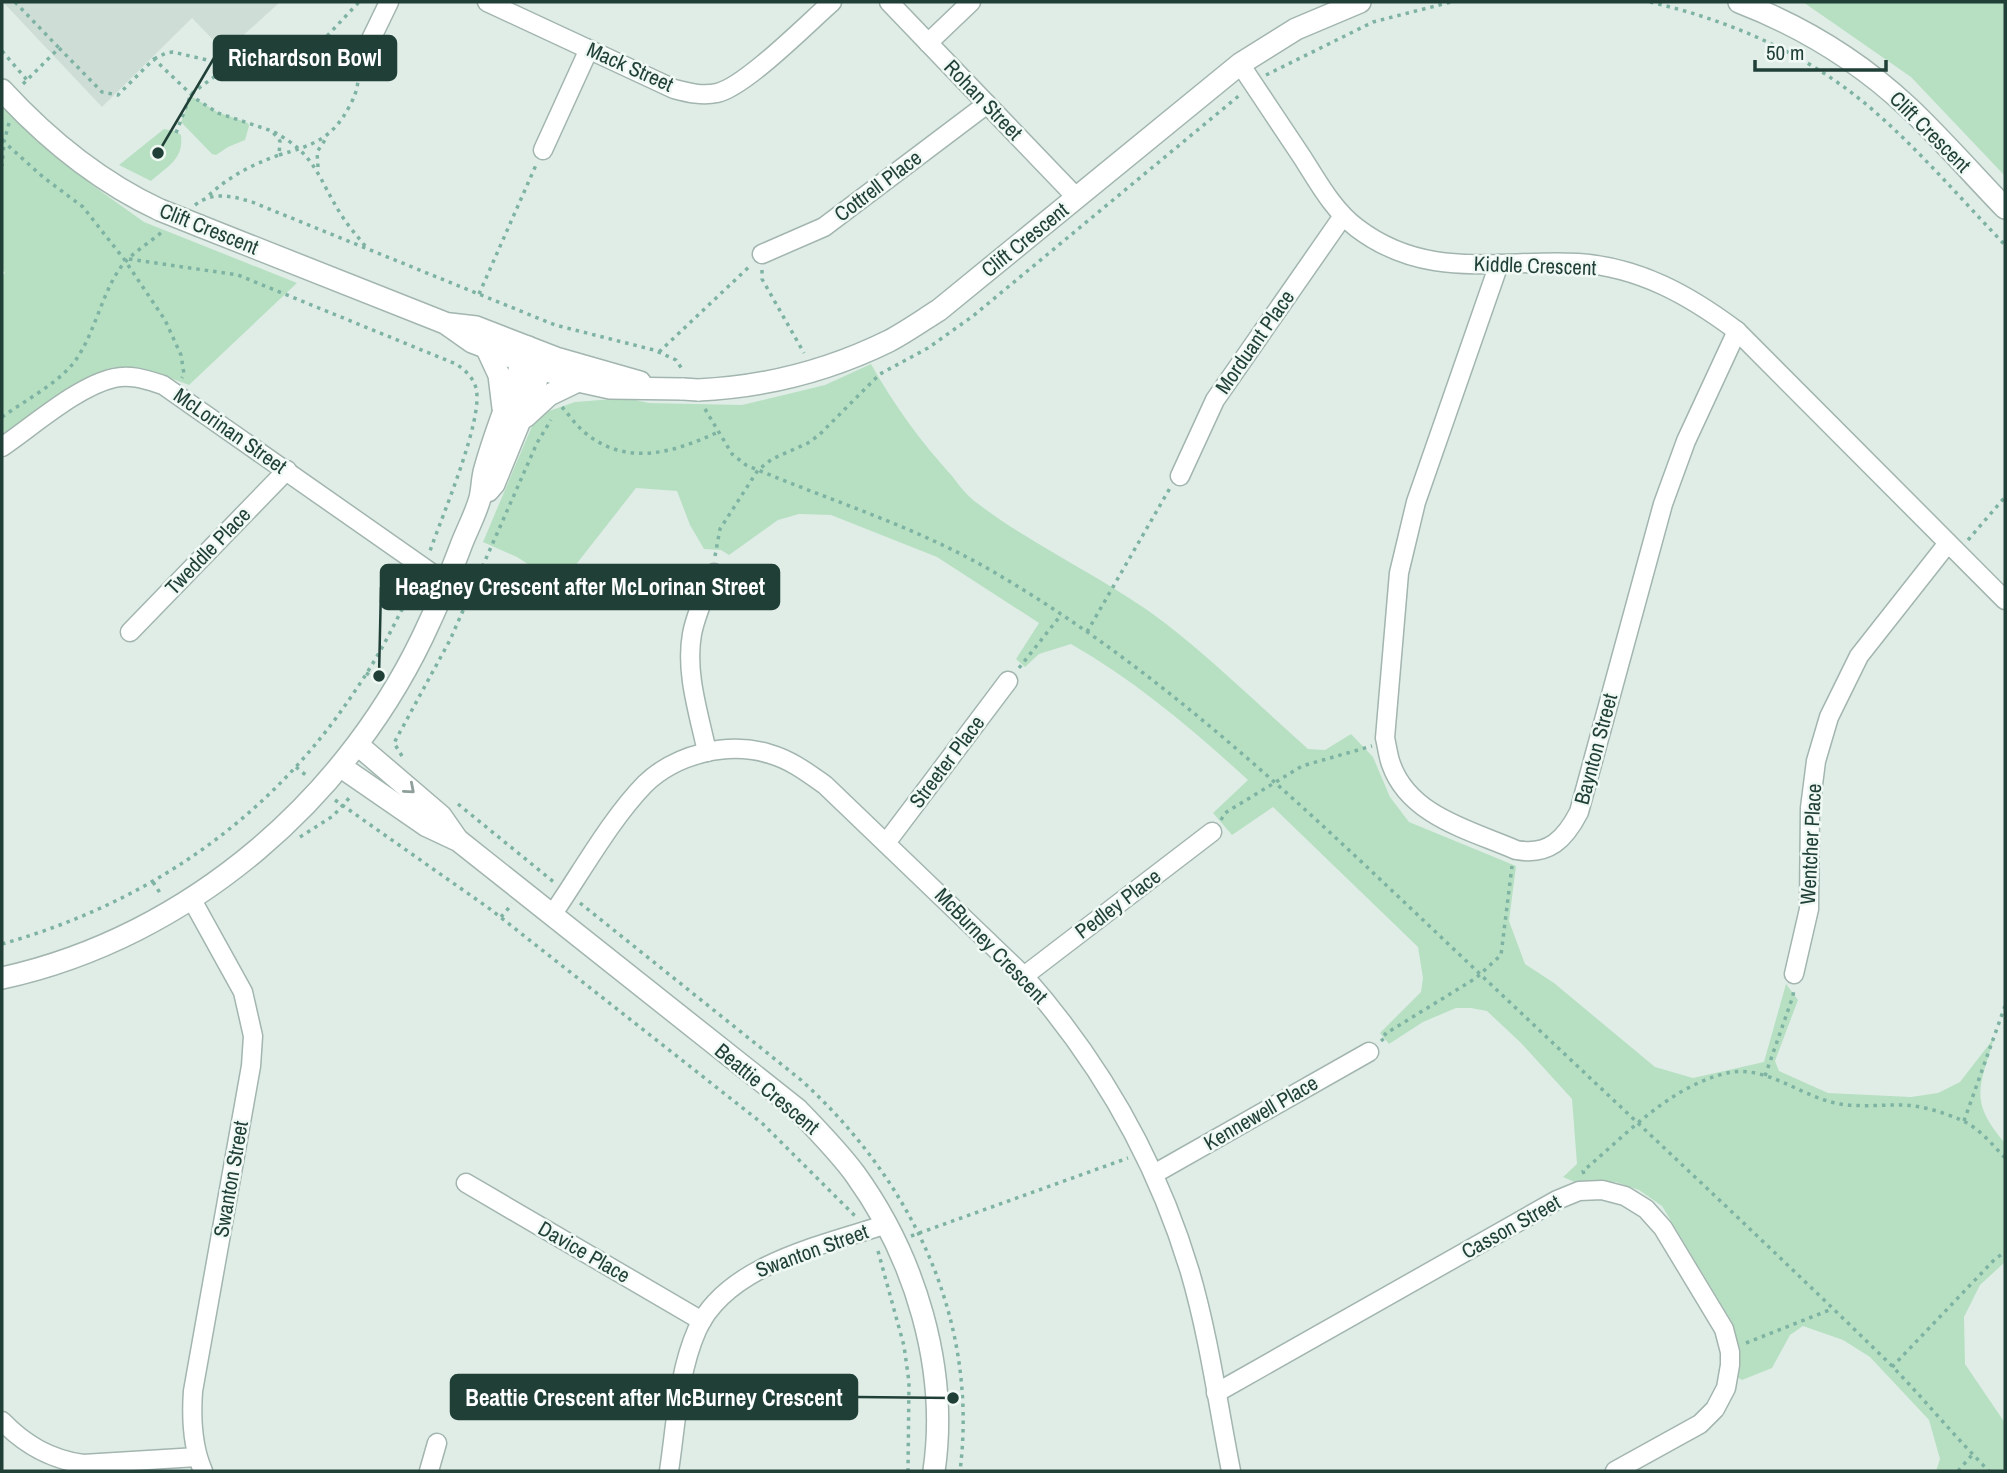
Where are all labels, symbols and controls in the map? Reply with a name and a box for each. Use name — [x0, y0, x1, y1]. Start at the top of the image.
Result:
scale bar — [1755, 28, 1886, 72]
street label: Mack Street — [582, 35, 678, 99]
callout: Richardson Bowl — [214, 36, 396, 80]
text: 50 m — [1766, 38, 1804, 67]
text: Richardson Bowl — [228, 42, 382, 73]
street label: Rohan Street — [938, 53, 1029, 146]
street label: Clift Crescent — [1883, 85, 1978, 179]
street label: Cottrell Place — [828, 143, 927, 228]
street label: Clift Crescent — [975, 195, 1075, 284]
street label: Clift Crescent — [155, 196, 263, 262]
street label: Kiddle Crescent — [1473, 249, 1597, 282]
street label: Morduant Place — [1208, 284, 1301, 399]
street label: McLorinan Street — [168, 381, 293, 480]
street label: Tweddle Place — [158, 500, 257, 601]
callout: Heagney Crescent after McLorinan Street — [381, 565, 779, 609]
text: Heagney Crescent after McLorinan Street — [395, 571, 765, 602]
street label: Baynton Street — [1567, 690, 1624, 808]
street label: Streeter Place — [902, 709, 991, 814]
one-way arrow — [401, 781, 414, 793]
street label: Wentcher Place — [1793, 783, 1828, 905]
street label: Pedley Place — [1069, 862, 1167, 945]
street label: McBurney Crescent — [928, 881, 1054, 1010]
street label: Beattie Crescent — [709, 1036, 826, 1141]
street label: Kennewell Place — [1198, 1068, 1323, 1157]
street label: Swanton Street — [206, 1118, 255, 1239]
street label: Casson Street — [1456, 1187, 1566, 1266]
street label: Davice Place — [533, 1214, 635, 1289]
street label: Swanton Street — [752, 1217, 872, 1284]
callout: Beattie Crescent after McBurney Crescent — [451, 1375, 857, 1419]
text: Beattie Crescent after McBurney Crescent — [465, 1382, 843, 1413]

